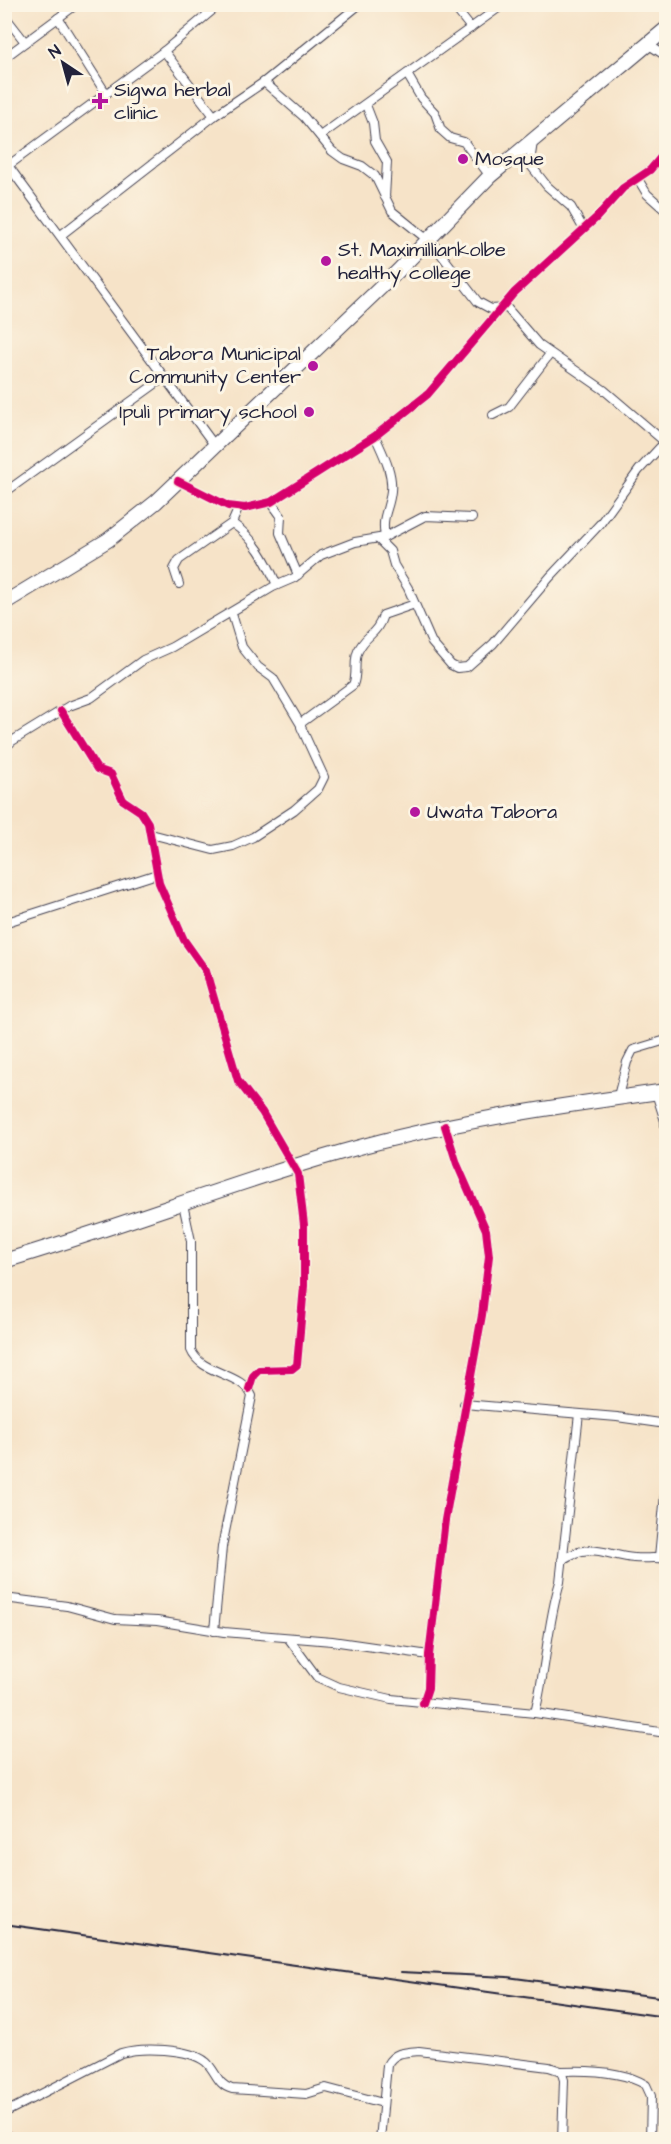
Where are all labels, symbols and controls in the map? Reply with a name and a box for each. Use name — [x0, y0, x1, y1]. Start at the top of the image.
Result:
north arrow — [33, 33, 93, 93]
text: N — [44, 40, 65, 64]
place label: Sigwa herbal clinic — [114, 76, 231, 127]
marker: Sigwa herbal clinic — [91, 92, 109, 110]
place label: Mosque — [475, 145, 544, 173]
marker: Mosque — [456, 152, 470, 166]
place label: St. Maximilliankolbe healthy college — [338, 236, 506, 288]
marker: St. Maximilliankolbe healthy college — [319, 254, 333, 268]
place label: Tabora Municipal Community Center — [129, 340, 301, 392]
marker: Tabora Municipal Community Center — [306, 359, 320, 373]
place label: Ipuli primary school — [119, 398, 297, 427]
marker: Ipuli primary school — [302, 405, 316, 419]
place label: Uwata Tabora — [427, 798, 557, 826]
marker: Uwata Tabora — [408, 805, 422, 819]

